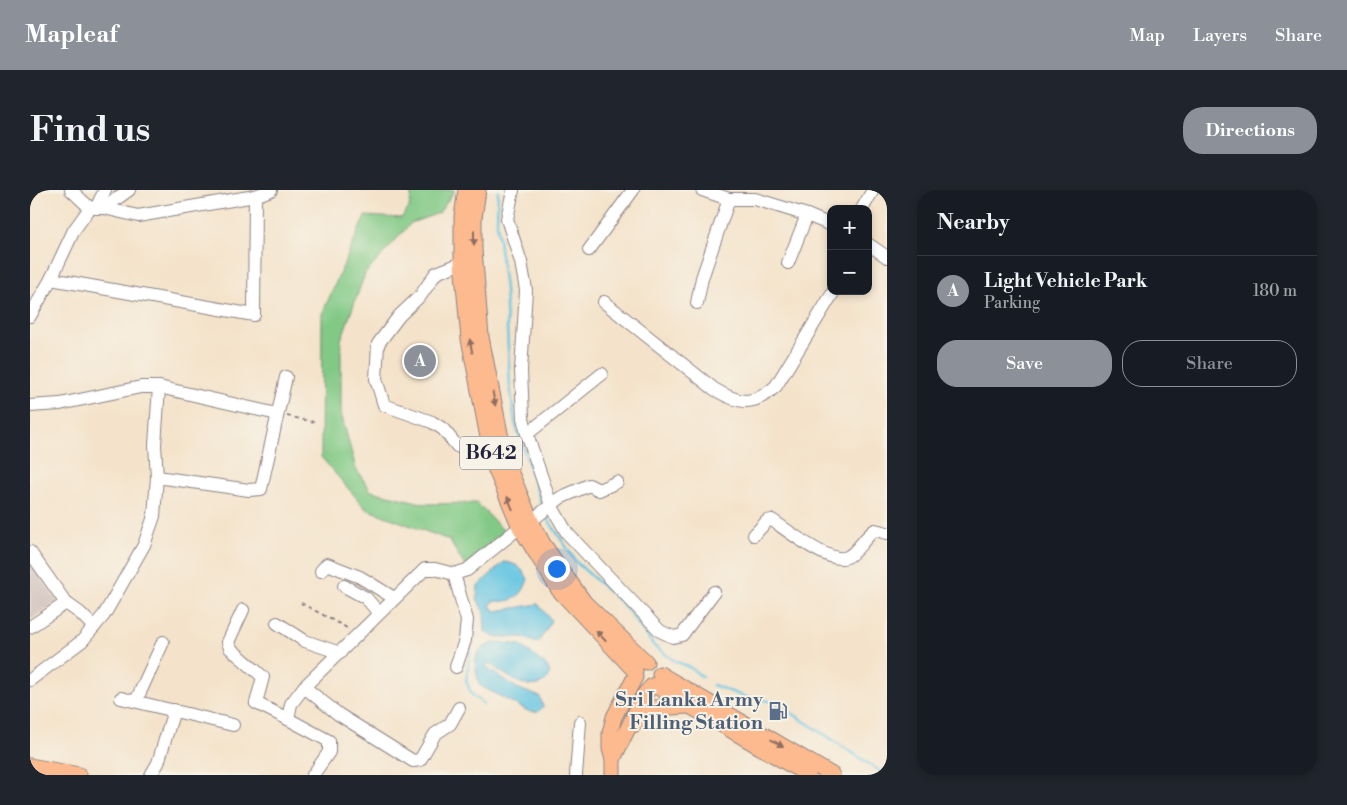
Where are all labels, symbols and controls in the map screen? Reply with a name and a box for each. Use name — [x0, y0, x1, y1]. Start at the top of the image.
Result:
text: Mapleaf — [25, 20, 118, 50]
text: Map — [1130, 24, 1165, 47]
text: Layers — [1193, 24, 1247, 47]
text: Share — [1275, 24, 1322, 47]
button: Directions — [1183, 107, 1317, 154]
text: Find us — [30, 109, 150, 152]
map controls — [827, 205, 872, 295]
button: + — [827, 205, 872, 250]
text: Nearby — [937, 210, 1010, 236]
one-way arrow — [470, 231, 478, 247]
button: − — [827, 250, 872, 295]
text: Light Vehicle Park — [984, 269, 1147, 293]
text: A — [947, 281, 959, 301]
text: 180 m — [1253, 281, 1297, 301]
text: Parking — [984, 293, 1040, 313]
one-way arrow — [466, 338, 474, 354]
button: Save — [937, 340, 1112, 387]
button: Share — [1122, 340, 1297, 387]
pin: A — [404, 342, 436, 380]
one-way arrow — [490, 392, 498, 408]
road number: B642 — [460, 437, 522, 470]
one-way arrow — [506, 496, 514, 510]
your location — [544, 556, 570, 582]
one-way arrow — [595, 631, 607, 643]
place label: Sri Lanka Army Filling Station — [615, 688, 764, 736]
fuel station icon: Sri Lanka Army Filling Station — [767, 700, 789, 722]
one-way arrow — [770, 739, 783, 748]

